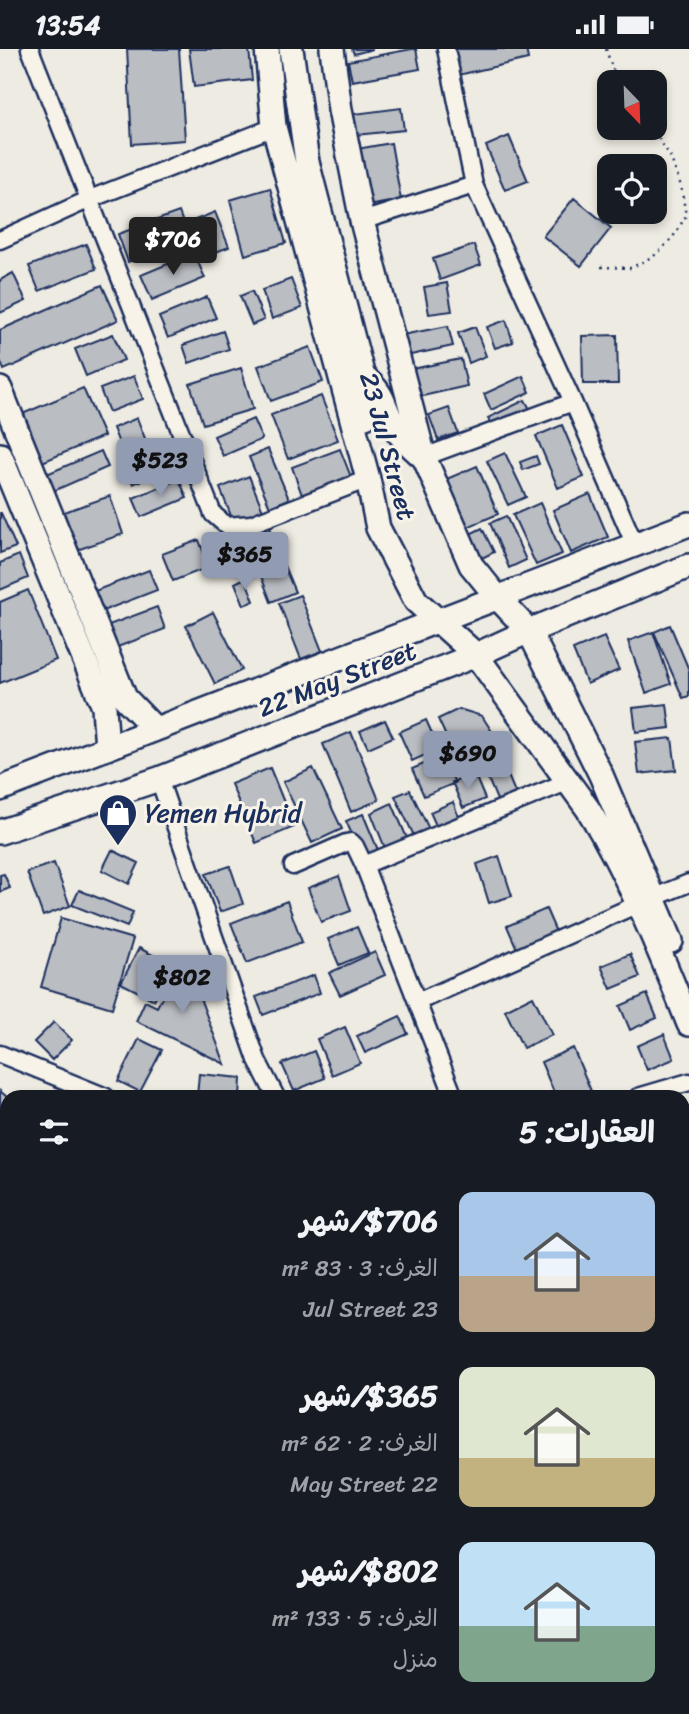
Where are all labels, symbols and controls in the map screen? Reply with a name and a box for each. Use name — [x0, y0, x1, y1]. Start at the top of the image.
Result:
text: 13:54 — [35, 2, 100, 48]
north arrow — [597, 70, 667, 140]
map controls — [597, 70, 667, 224]
button: locate — [597, 154, 667, 224]
pin: $706 — [132, 217, 214, 277]
text: $706 — [145, 219, 201, 260]
street label: 23 Jul Street — [346, 367, 430, 525]
pin: $523 — [119, 439, 201, 498]
text: $523 — [132, 440, 188, 481]
pin: $365 — [204, 533, 286, 592]
text: $365 — [217, 534, 273, 575]
street label: 22 May Street — [251, 628, 423, 730]
pin: $690 — [427, 731, 509, 791]
text: $690 — [439, 733, 497, 774]
place label: Yemen Hybrid — [145, 790, 304, 836]
shop icon: Yemen Hybrid — [97, 792, 139, 847]
pin: $802 — [141, 955, 223, 1015]
text: $802 — [153, 957, 211, 998]
text: العقارات: 5 — [519, 1105, 655, 1159]
icon: filters — [35, 1113, 73, 1151]
text: $706/شهر — [300, 1194, 438, 1248]
icon: home — [515, 1220, 599, 1304]
text: الغرف: 3 · 83 m² — [282, 1248, 438, 1289]
text: 23 Jul Street — [304, 1289, 438, 1330]
text: $365/شهر — [301, 1369, 438, 1423]
icon: home — [515, 1395, 599, 1479]
text: الغرف: 2 · 62 m² — [282, 1423, 438, 1464]
text: 22 May Street — [290, 1464, 438, 1505]
text: $802/شهر — [299, 1544, 438, 1598]
icon: home — [515, 1570, 599, 1654]
text: الغرف: 5 · 133 m² — [272, 1598, 438, 1639]
text: منزل — [393, 1639, 438, 1680]

